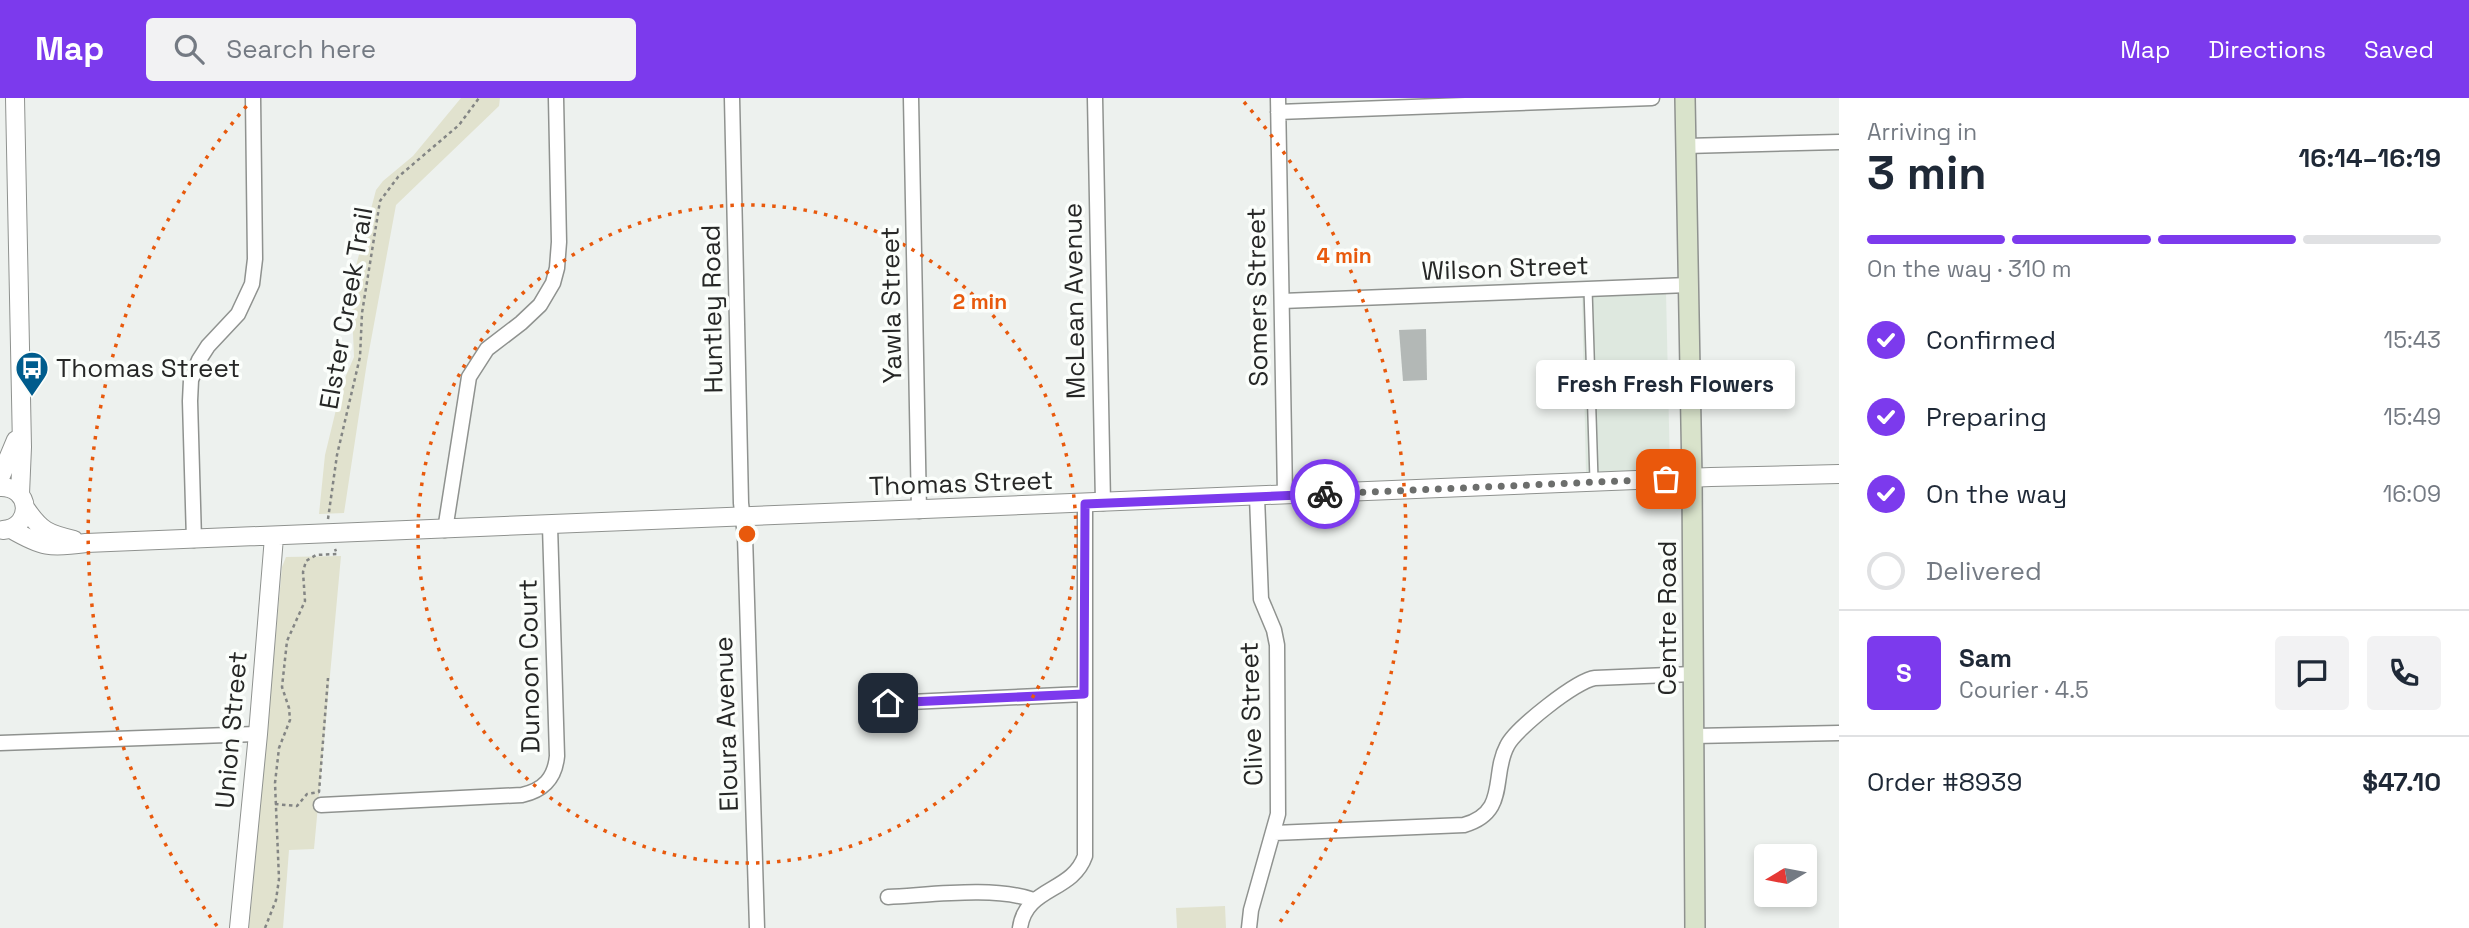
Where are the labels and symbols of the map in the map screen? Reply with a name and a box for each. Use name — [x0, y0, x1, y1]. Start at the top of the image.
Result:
street label: McLean Avenue — [1055, 202, 1093, 400]
street label: Elster Creek Trail — [311, 204, 381, 412]
street label: Somers Street — [1238, 207, 1276, 387]
street label: Huntley Road — [694, 224, 730, 394]
street label: Yawla Street — [873, 226, 909, 384]
text: 4 min — [1316, 242, 1372, 269]
street label: Wilson Street — [1421, 248, 1589, 288]
text: 2 min — [953, 288, 1007, 315]
bus stop icon: Thomas Street — [13, 349, 51, 398]
place label: Thomas Street — [56, 351, 240, 385]
callout: Fresh Fresh Flowers — [1536, 360, 1796, 409]
pin — [1636, 449, 1696, 509]
courier — [1290, 459, 1360, 529]
street label: Thomas Street — [868, 463, 1054, 503]
centre of rings — [735, 522, 759, 546]
street label: Centre Road — [1650, 541, 1684, 695]
street label: Dunoon Court — [510, 579, 548, 753]
street label: Eloura Avenue — [706, 636, 746, 812]
street label: Clive Street — [1231, 641, 1271, 787]
street label: Union Street — [207, 650, 255, 810]
pin — [858, 673, 918, 733]
north arrow — [1754, 844, 1816, 906]

